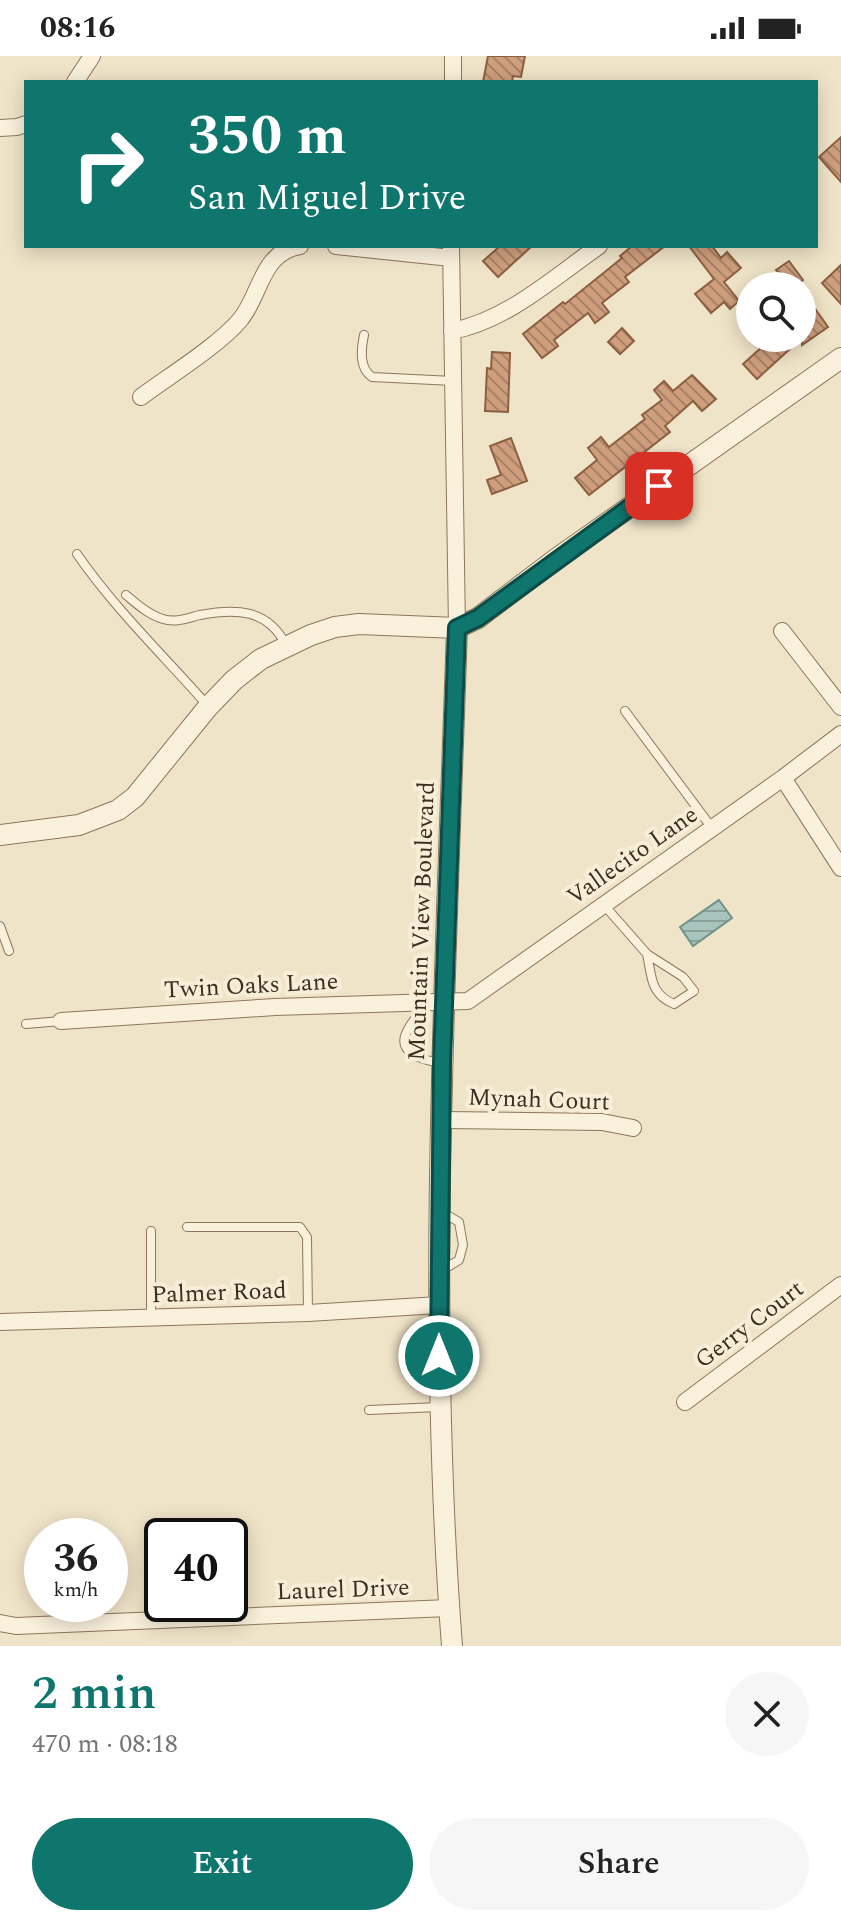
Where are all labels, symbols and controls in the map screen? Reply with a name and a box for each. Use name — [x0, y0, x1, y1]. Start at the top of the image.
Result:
text: 08:16 — [40, 5, 115, 51]
text: 350 m — [188, 94, 347, 179]
icon: right — [56, 112, 160, 216]
text: San Miguel Drive — [188, 171, 466, 226]
map controls — [736, 272, 816, 352]
button: search — [736, 272, 816, 352]
pin — [625, 452, 693, 520]
icon: arrive — [637, 464, 681, 508]
street label: Mountain View Boulevard — [399, 781, 445, 1061]
street label: Vallecito Lane — [560, 797, 706, 914]
street label: Twin Oaks Lane — [163, 963, 339, 1009]
street label: Mynah Court — [467, 1080, 610, 1120]
street label: Gerry Court — [687, 1272, 812, 1378]
street label: Palmer Road — [151, 1273, 287, 1313]
position arrow — [397, 1314, 481, 1398]
speed limit sign: 40 — [144, 1518, 248, 1622]
text: 36 — [54, 1529, 98, 1590]
street label: Laurel Drive — [276, 1570, 410, 1610]
text: km/h — [54, 1575, 99, 1605]
text: 2 min — [32, 1657, 157, 1730]
button: close — [725, 1672, 809, 1756]
text: 470 m · 08:18 — [32, 1724, 178, 1764]
button: Exit — [32, 1818, 413, 1910]
button: Share — [429, 1818, 809, 1910]

